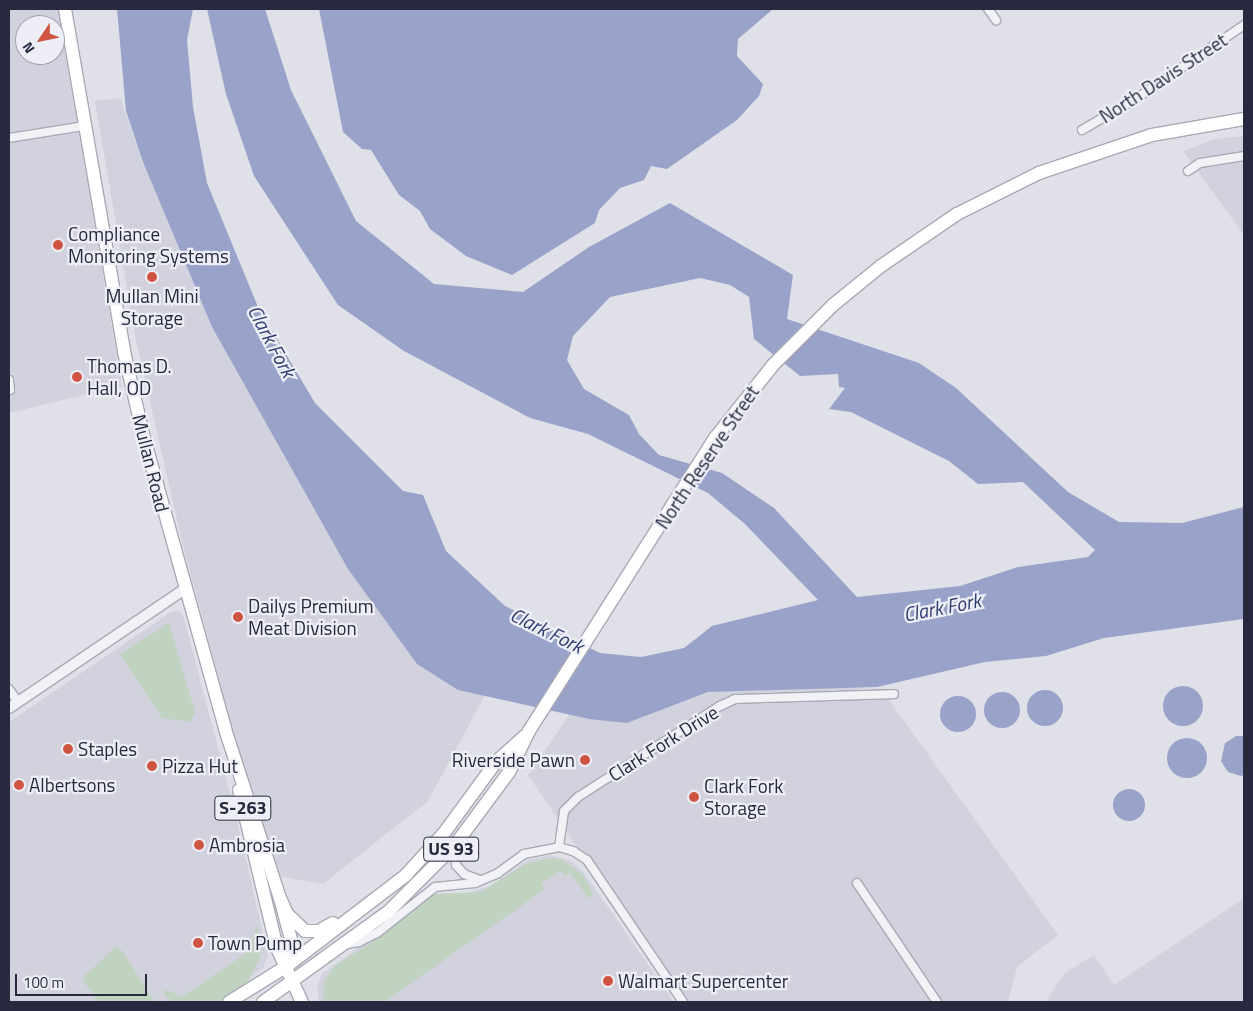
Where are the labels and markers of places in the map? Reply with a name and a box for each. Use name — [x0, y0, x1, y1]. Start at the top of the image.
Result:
place label: Compliance Monitoring Systems — [68, 223, 229, 267]
marker: Compliance Monitoring Systems — [52, 239, 64, 251]
marker: Mullan Mini Storage — [146, 271, 158, 283]
place label: Mullan Mini Storage — [105, 285, 199, 329]
place label: Thomas D. Hall, OD — [87, 355, 172, 399]
marker: Thomas D. Hall, OD — [71, 371, 83, 383]
place label: Dailys Premium Meat Division — [248, 595, 374, 639]
marker: Dailys Premium Meat Division — [232, 611, 244, 623]
place label: Staples — [78, 738, 137, 760]
marker: Staples — [62, 743, 74, 755]
place label: Riverside Pawn — [452, 749, 575, 771]
marker: Riverside Pawn — [579, 754, 591, 766]
place label: Pizza Hut — [162, 755, 238, 777]
marker: Pizza Hut — [146, 760, 158, 772]
place label: Albertsons — [29, 774, 115, 796]
place label: Clark Fork Storage — [704, 775, 783, 819]
marker: Albertsons — [13, 779, 25, 791]
marker: Clark Fork Storage — [688, 791, 700, 803]
place label: Ambrosia — [209, 834, 285, 856]
marker: Ambrosia — [193, 839, 205, 851]
place label: Town Pump — [208, 932, 302, 954]
marker: Town Pump — [192, 937, 204, 949]
place label: Walmart Supercenter — [618, 970, 788, 992]
marker: Walmart Supercenter — [602, 975, 614, 987]

